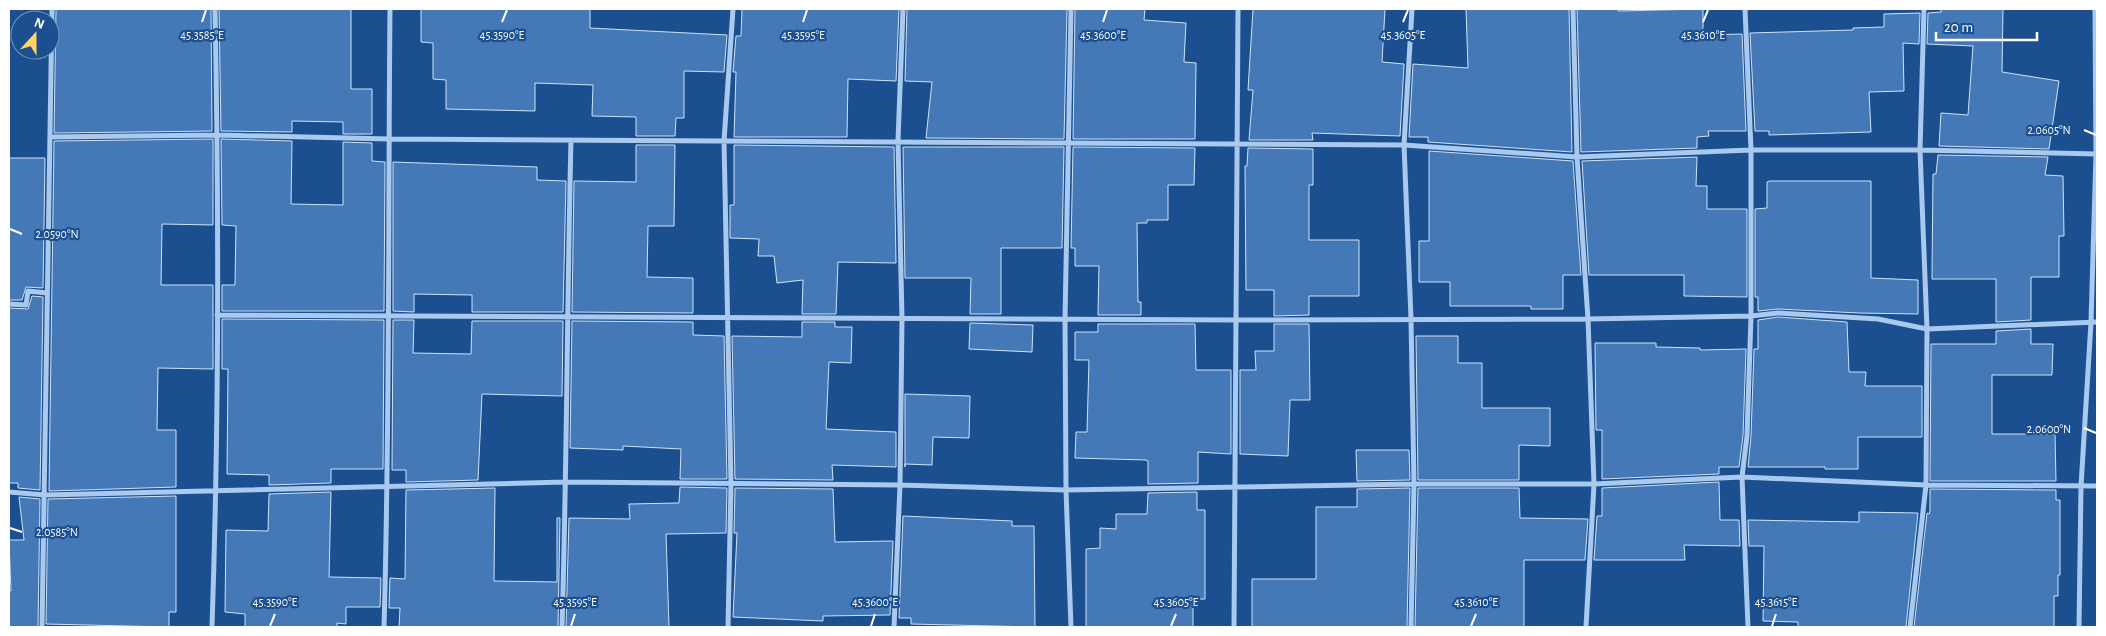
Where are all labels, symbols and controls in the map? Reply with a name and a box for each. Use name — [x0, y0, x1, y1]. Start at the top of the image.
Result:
north arrow — [10, 10, 60, 60]
scale bar — [1936, 10, 2037, 42]
text: N — [32, 16, 46, 32]
text: 20 m — [1944, 20, 1973, 35]
text: 45.3585°E — [180, 29, 224, 41]
text: 45.3590°E — [480, 29, 525, 41]
text: 45.3595°E — [781, 29, 825, 41]
text: 45.3600°E — [1080, 29, 1126, 41]
text: 45.3605°E — [1381, 29, 1426, 41]
text: 45.3610°E — [1681, 29, 1725, 41]
text: 2.0605°N — [2027, 124, 2071, 136]
text: 2.0590°N — [35, 228, 79, 240]
text: 2.0600°N — [2027, 423, 2071, 435]
text: 2.0585°N — [36, 526, 78, 538]
text: 45.3590°E — [253, 596, 298, 608]
text: 45.3595°E — [553, 596, 597, 608]
text: 45.3600°E — [852, 596, 898, 608]
text: 45.3605°E — [1154, 596, 1199, 608]
text: 45.3610°E — [1454, 596, 1498, 608]
text: 45.3615°E — [1755, 596, 1797, 608]

